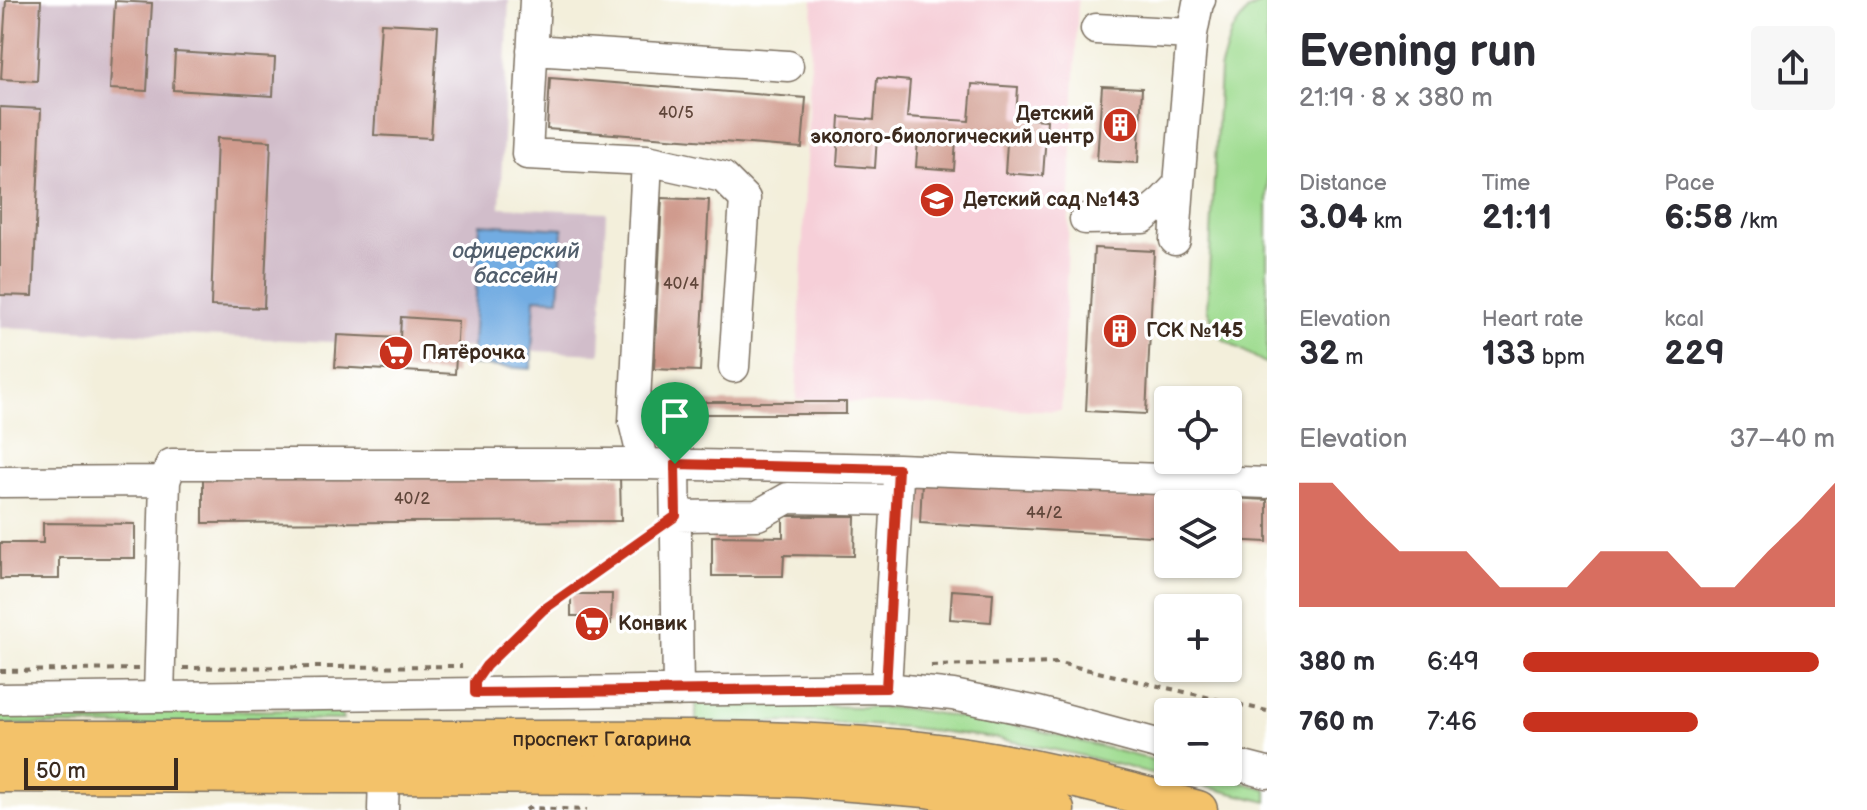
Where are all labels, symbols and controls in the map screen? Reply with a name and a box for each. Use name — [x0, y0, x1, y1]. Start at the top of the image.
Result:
text: Evening run — [1299, 26, 1536, 79]
button: share — [1751, 26, 1835, 110]
text: 21:19 · 8 × 380 m — [1299, 83, 1493, 114]
place label: Детский эколого-биологический центр — [811, 102, 1094, 149]
house number: 40/5 — [658, 104, 694, 123]
building icon: Детский эколого-биологический центр — [1101, 106, 1139, 144]
text: Distance — [1299, 170, 1387, 197]
text: Time — [1482, 170, 1530, 197]
text: Pace — [1664, 170, 1715, 197]
school or university icon: Детский сад №143 — [918, 181, 956, 219]
place label: Детский сад №143 — [963, 188, 1140, 212]
text: 3.04 — [1299, 197, 1368, 238]
text: 21:11 — [1482, 197, 1552, 238]
text: 6:58 — [1664, 197, 1733, 238]
text: km — [1368, 208, 1402, 235]
text: /km — [1733, 208, 1778, 235]
water label: офицерский бассейн — [452, 238, 580, 290]
house number: 40/4 — [663, 275, 699, 294]
text: Elevation — [1299, 306, 1391, 333]
text: Heart rate — [1482, 306, 1583, 333]
text: kcal — [1664, 306, 1704, 333]
building icon: ГСК №145 — [1101, 312, 1139, 350]
place label: ГСК №145 — [1146, 319, 1244, 343]
text: 32 — [1299, 333, 1339, 374]
text: 133 — [1482, 333, 1536, 374]
text: 229 — [1664, 333, 1725, 374]
supermarket icon: Пятёрочка — [377, 334, 415, 372]
place label: Пятёрочка — [422, 341, 525, 365]
text: m — [1339, 344, 1363, 371]
text: bpm — [1536, 344, 1585, 371]
pin — [641, 382, 709, 464]
map controls — [1154, 386, 1242, 786]
button: locate — [1154, 386, 1242, 474]
icon: arrive — [653, 394, 697, 438]
text: Elevation — [1299, 424, 1407, 455]
text: 37–40 m — [1729, 424, 1835, 455]
house number: 40/2 — [394, 490, 430, 509]
button: layers — [1154, 490, 1242, 578]
house number: 44/2 — [1026, 504, 1063, 523]
button: + — [1154, 594, 1242, 682]
supermarket icon: Конвик — [573, 605, 611, 643]
place label: Конвик — [618, 612, 687, 636]
text: 380 m — [1299, 647, 1375, 678]
text: 6:49 — [1427, 647, 1479, 678]
button: − — [1154, 698, 1242, 786]
text: 760 m — [1299, 707, 1374, 738]
text: 7:46 — [1427, 707, 1477, 738]
street label: проспект Гагарина — [513, 728, 692, 752]
scale bar — [24, 754, 178, 790]
text: 50 m — [36, 758, 86, 785]

